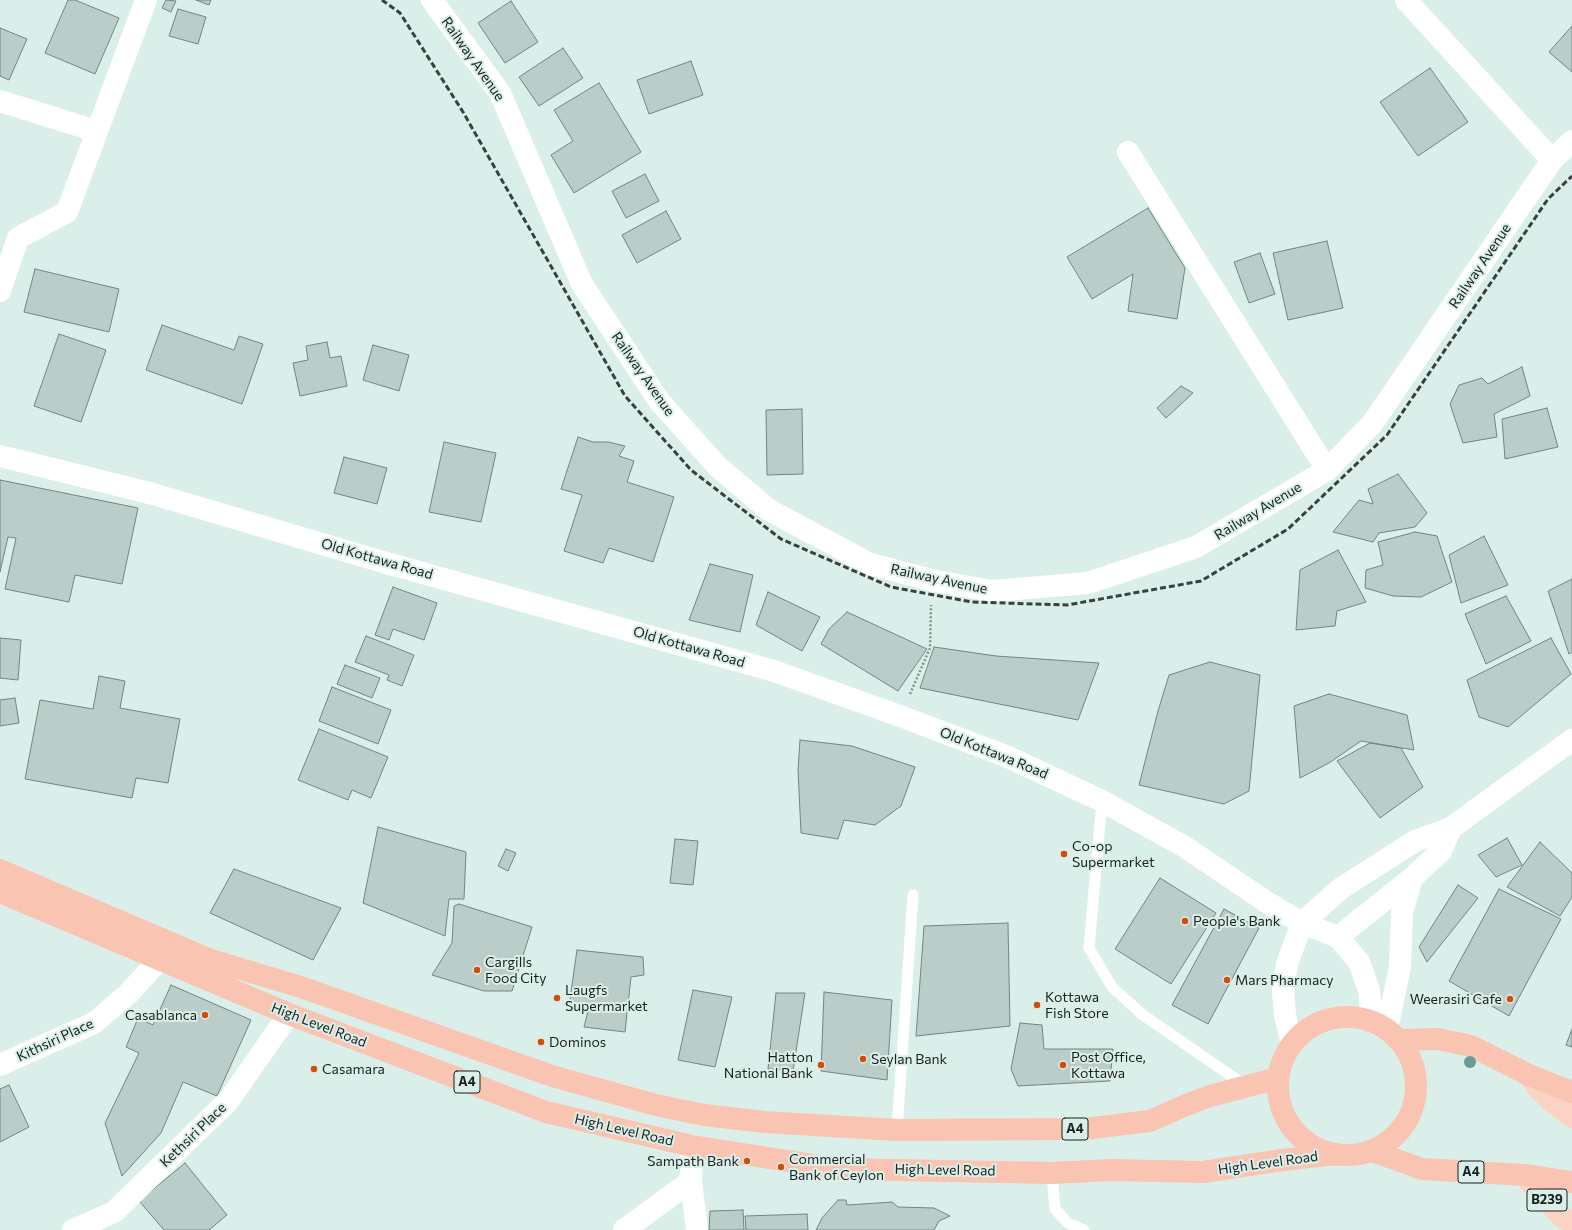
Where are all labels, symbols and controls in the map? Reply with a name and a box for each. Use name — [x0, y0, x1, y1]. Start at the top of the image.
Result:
street label: Railway Avenue — [438, 14, 508, 104]
street label: Railway Avenue — [1445, 220, 1515, 312]
street label: Railway Avenue — [608, 329, 678, 419]
street label: Railway Avenue — [1211, 478, 1305, 544]
street label: Old Kottawa Road — [319, 535, 435, 583]
street label: Railway Avenue — [889, 561, 989, 597]
street label: Old Kottawa Road — [631, 623, 747, 671]
street label: Old Kottawa Road — [937, 724, 1051, 782]
place label: Co-op Supermarket — [1072, 838, 1155, 870]
marker: Co-op Supermarket — [1059, 849, 1069, 859]
place label: People's Bank — [1193, 913, 1280, 929]
marker: People's Bank — [1180, 916, 1190, 926]
place label: Cargills Food City — [485, 954, 546, 986]
marker: Cargills Food City — [472, 965, 482, 975]
place label: Mars Pharmacy — [1235, 972, 1333, 988]
marker: Mars Pharmacy — [1222, 975, 1232, 985]
place label: Laugfs Supermarket — [565, 982, 648, 1014]
place label: Kottawa Fish Store — [1045, 989, 1109, 1022]
place label: Weerasiri Cafe — [1410, 991, 1502, 1007]
marker: Laugfs Supermarket — [552, 993, 562, 1003]
marker: Weerasiri Cafe — [1505, 994, 1515, 1004]
street label: High Level Road — [269, 999, 369, 1051]
marker: Kottawa Fish Store — [1032, 1000, 1042, 1010]
place label: Casablanca — [125, 1007, 197, 1023]
marker: Casablanca — [200, 1010, 210, 1020]
street label: Kithsiri Place — [14, 1015, 96, 1065]
place label: Dominos — [549, 1034, 606, 1050]
marker: Dominos — [536, 1037, 546, 1047]
place label: Hatton National Bank — [724, 1049, 813, 1082]
place label: Post Office, Kottawa — [1071, 1049, 1146, 1082]
place label: Seylan Bank — [871, 1051, 947, 1067]
marker: Seylan Bank — [858, 1054, 868, 1064]
marker: Hatton National Bank — [816, 1060, 826, 1070]
marker: Post Office, Kottawa — [1058, 1060, 1068, 1070]
place label: Casamara — [322, 1061, 385, 1077]
marker: Casamara — [309, 1064, 319, 1074]
road number: A4 — [454, 1071, 480, 1093]
street label: Kethsiri Place — [156, 1099, 230, 1171]
street label: High Level Road — [573, 1110, 675, 1150]
road number: A4 — [1062, 1118, 1088, 1140]
street label: High Level Road — [1217, 1148, 1319, 1178]
place label: Commercial Bank of Ceylon — [789, 1151, 884, 1184]
place label: Sampath Bank — [647, 1153, 739, 1169]
marker: Sampath Bank — [742, 1156, 752, 1166]
street label: High Level Road — [894, 1161, 996, 1179]
road number: A4 — [1458, 1161, 1484, 1183]
marker: Commercial Bank of Ceylon — [776, 1162, 786, 1172]
road number: B239 — [1527, 1189, 1567, 1211]

